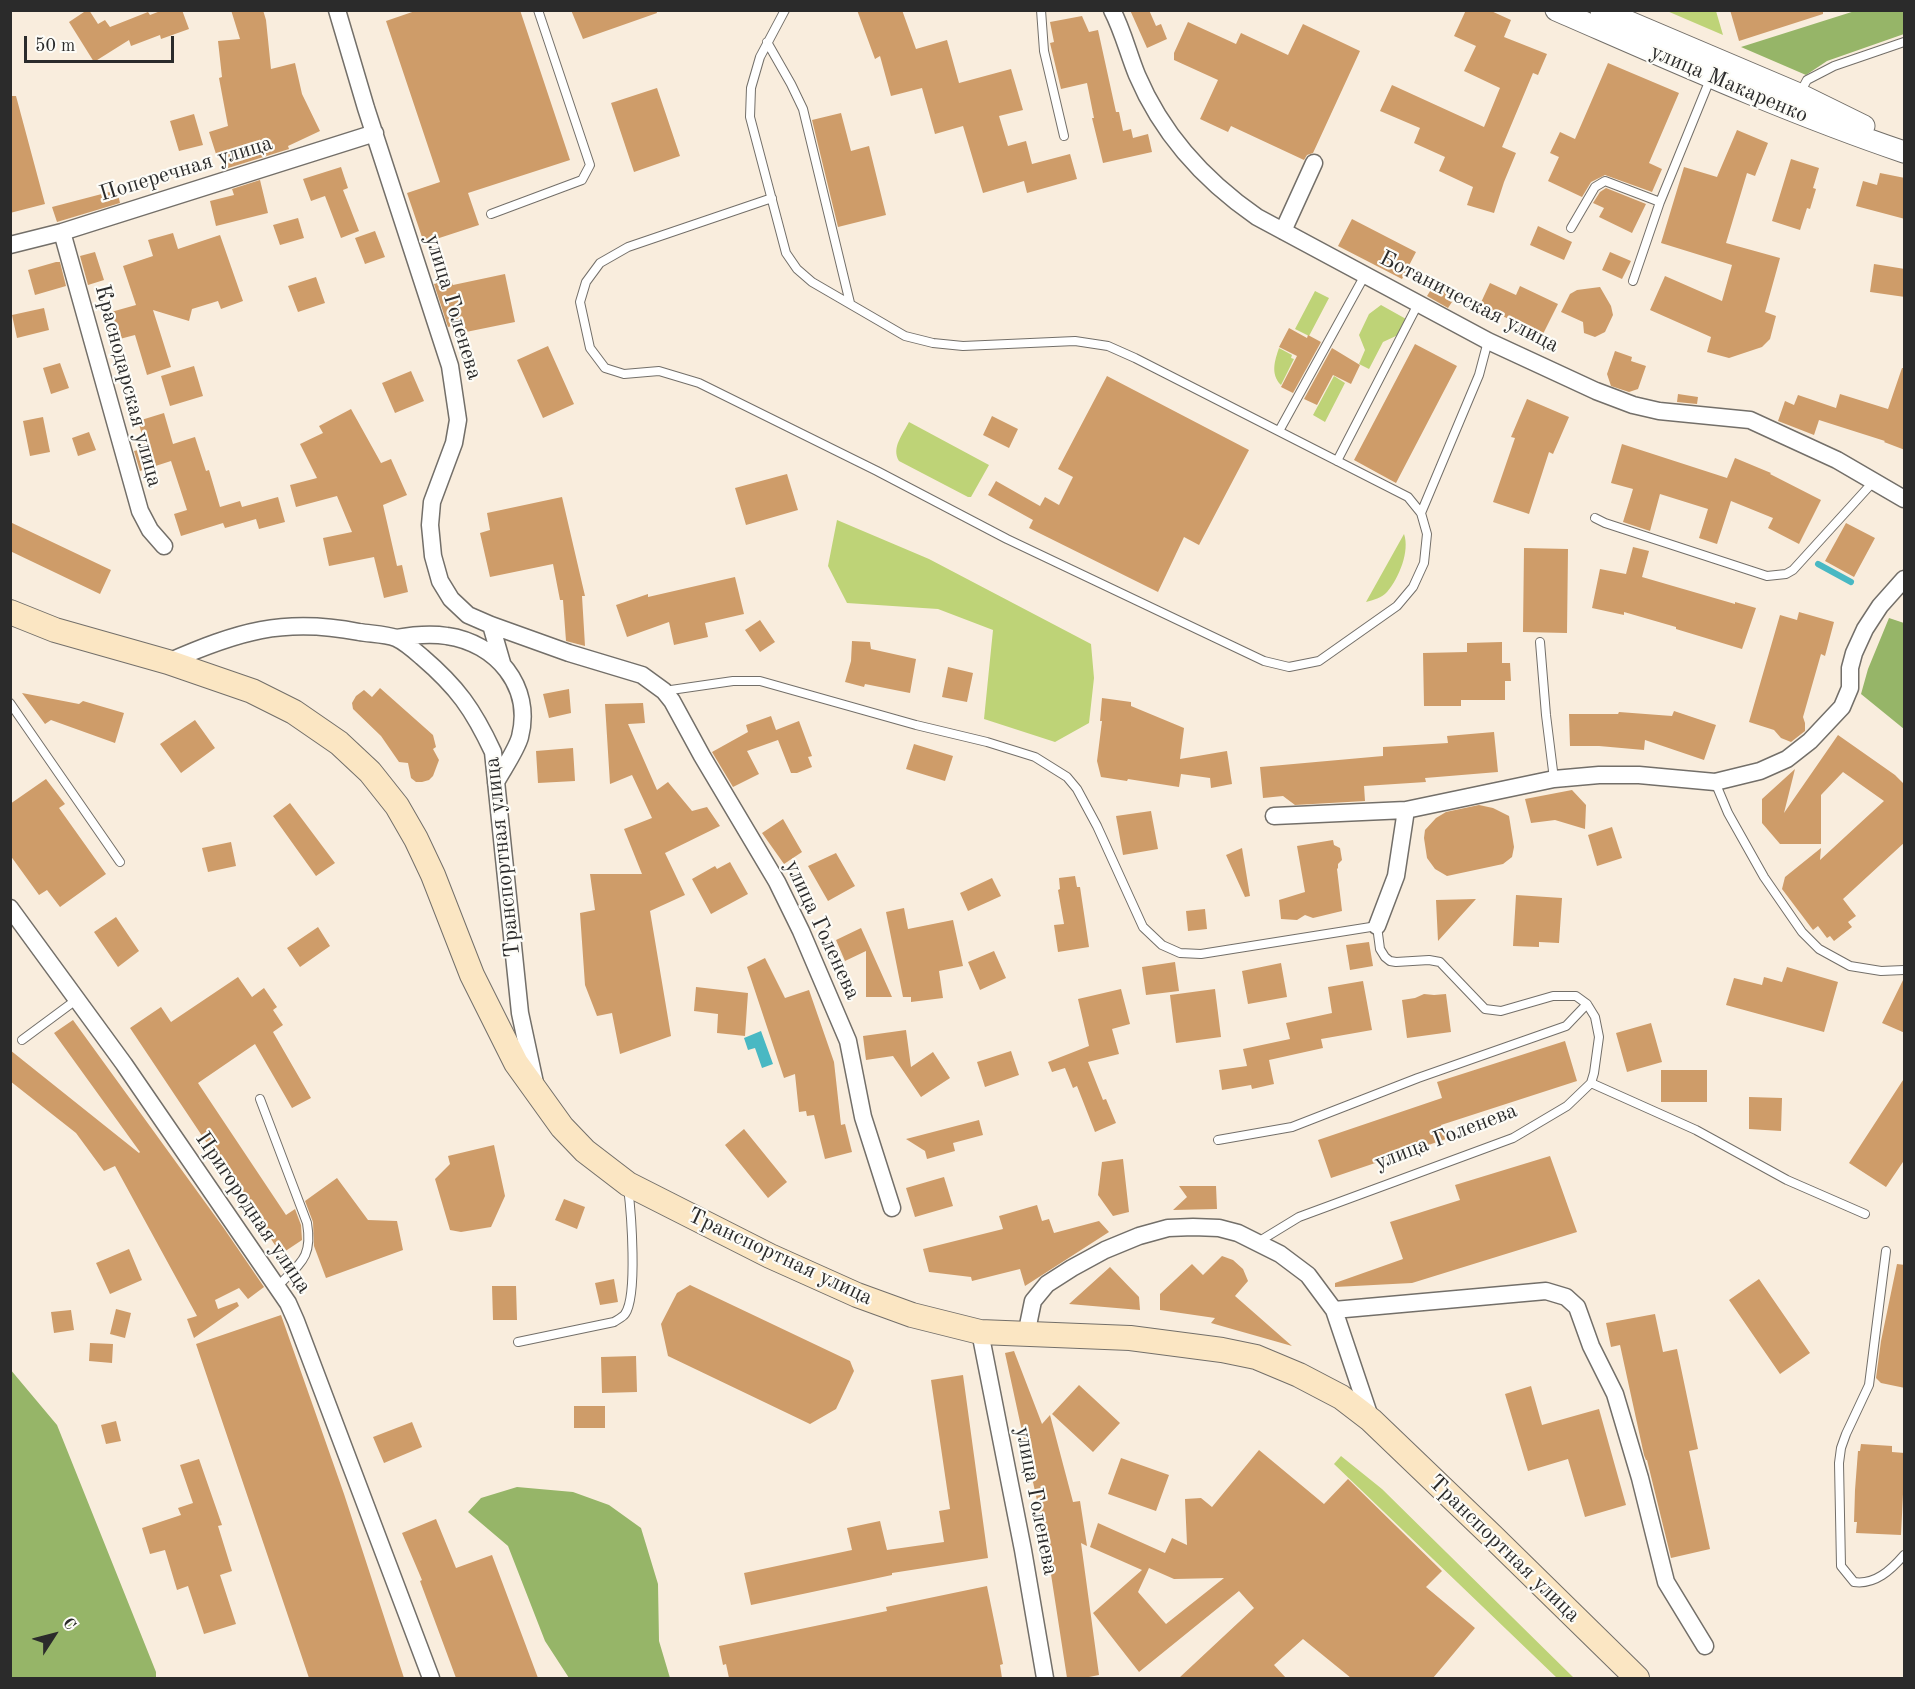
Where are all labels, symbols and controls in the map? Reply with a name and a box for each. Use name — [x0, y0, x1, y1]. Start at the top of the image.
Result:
scale bar — [27, 24, 177, 62]
text: 50 m — [35, 37, 75, 55]
street label: улица Макаренко — [1646, 39, 1812, 129]
street label: Поперечная улица — [96, 130, 276, 208]
street label: улица Голенева — [418, 231, 488, 383]
street label: Ботаническая улица — [1375, 245, 1563, 359]
street label: Краснодарская улица — [88, 282, 168, 490]
street label: Транспортная улица — [479, 756, 527, 958]
street label: улица Голенева — [778, 856, 866, 1004]
street label: улица Голенева — [1371, 1098, 1521, 1176]
street label: Пригородная улица — [189, 1127, 317, 1299]
street label: Транспортная улица — [683, 1203, 877, 1311]
street label: улица Голенева — [1009, 1424, 1063, 1578]
street label: Транспортная улица — [1422, 1470, 1586, 1628]
north arrow — [24, 1605, 84, 1665]
text: С — [59, 1615, 78, 1633]

